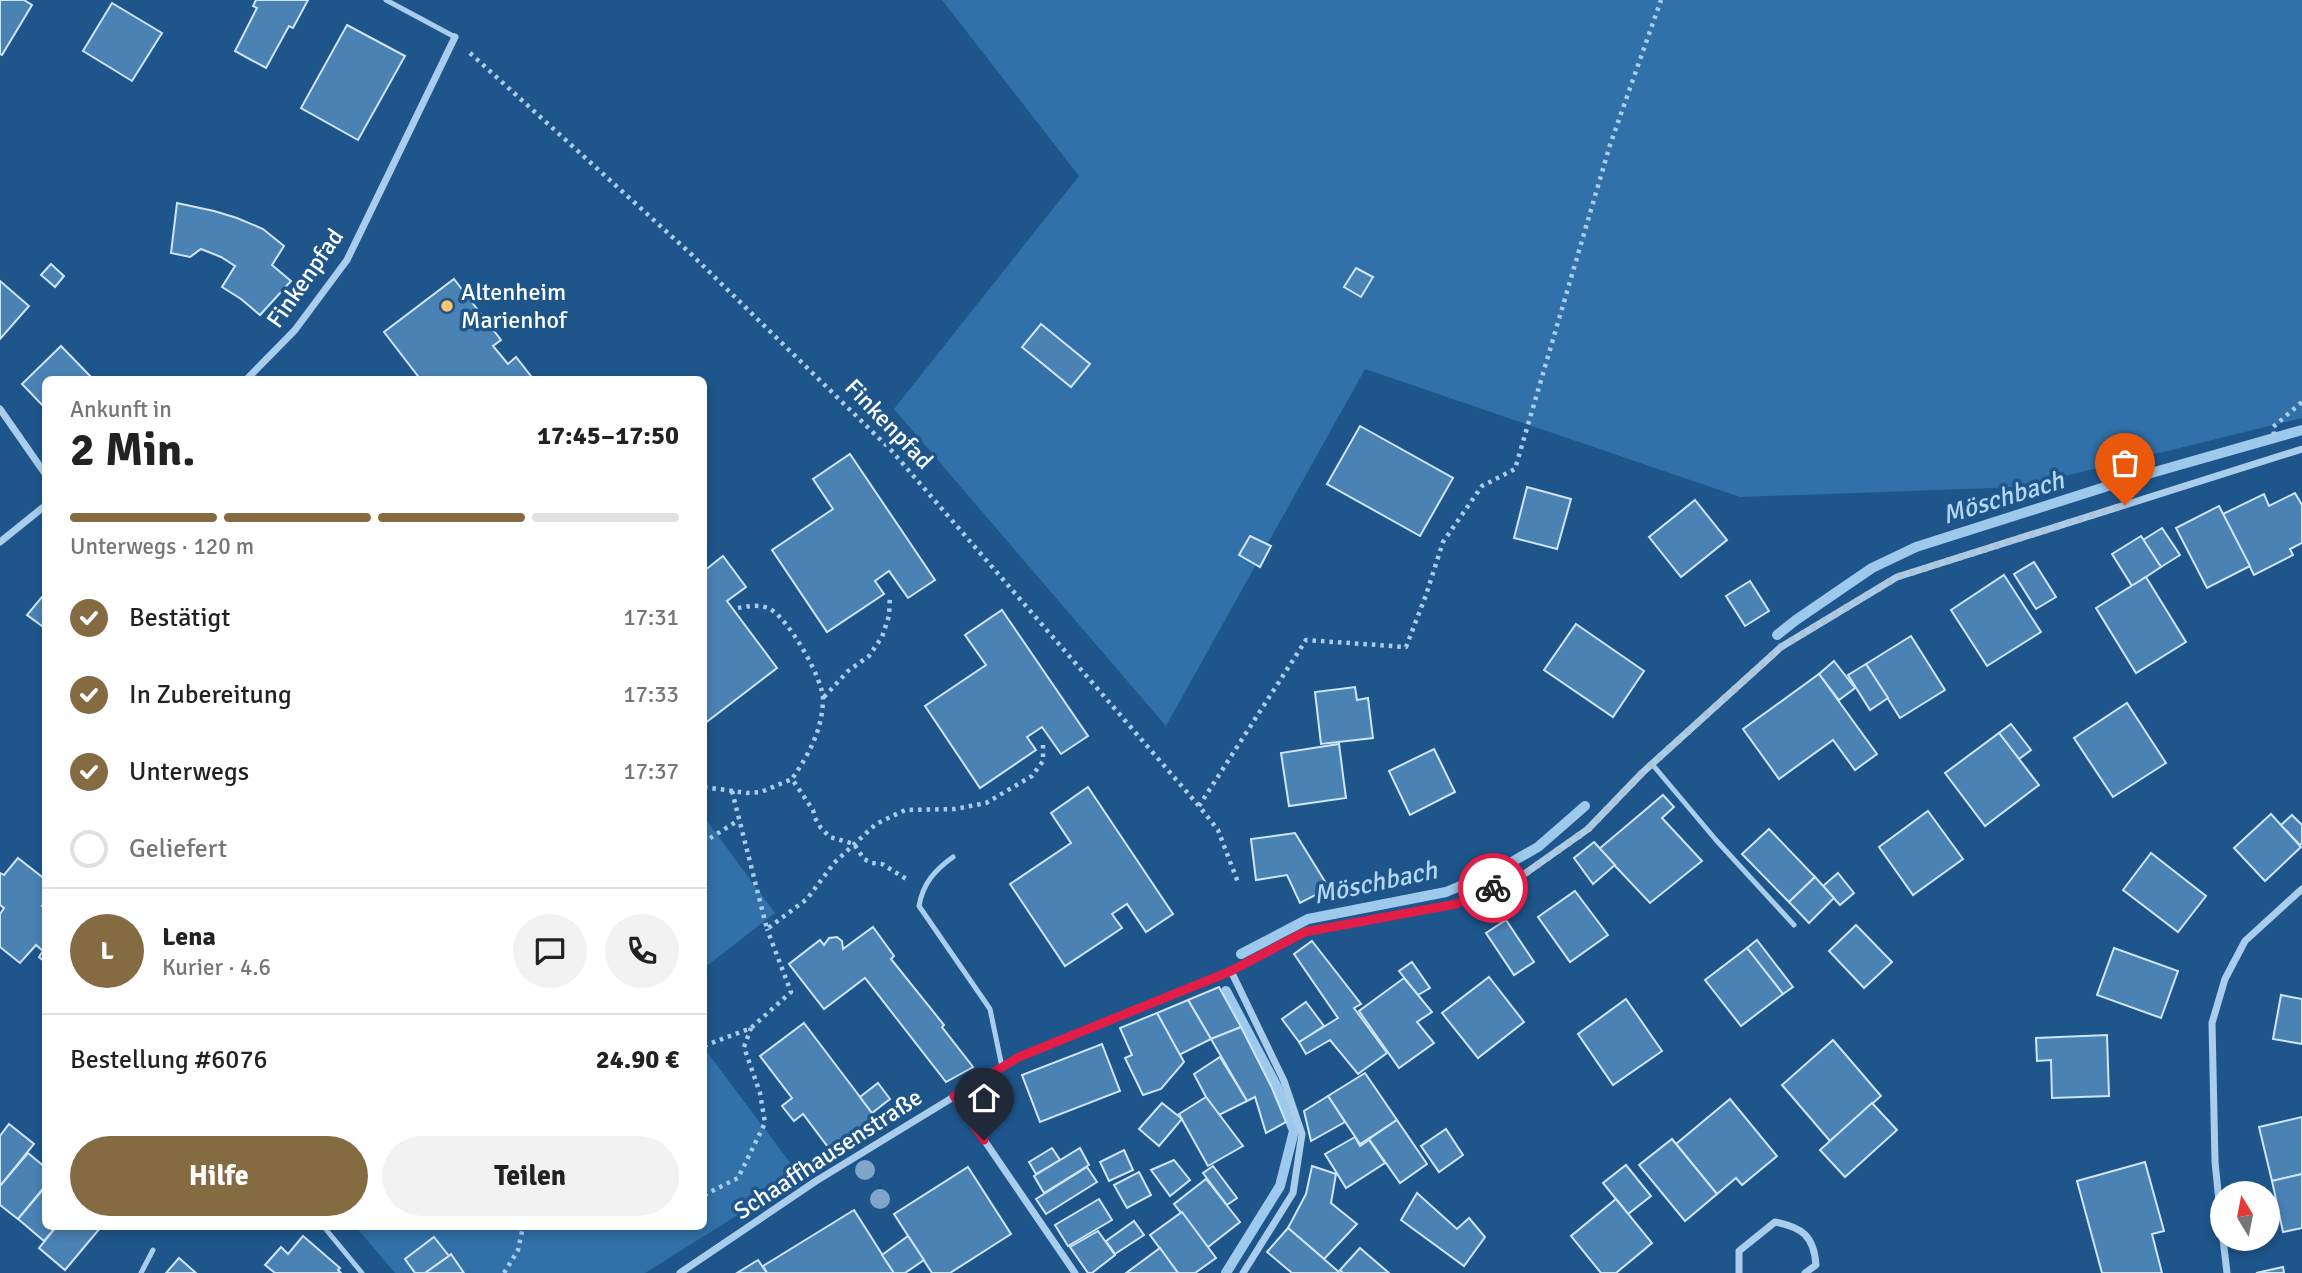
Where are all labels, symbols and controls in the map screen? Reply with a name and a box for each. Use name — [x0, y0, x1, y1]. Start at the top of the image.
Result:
street label: Finkenpfad — [260, 223, 350, 333]
place label: Altenheim Marienhof — [461, 277, 568, 335]
marker: Altenheim Marienhof — [439, 298, 455, 314]
street label: Finkenpfad — [838, 372, 940, 476]
text: Ankunft in — [70, 395, 172, 424]
text: 17:45–17:50 — [537, 420, 679, 452]
text: 2 Min. — [70, 422, 195, 478]
pin — [2095, 433, 2155, 505]
icon: bag — [2106, 444, 2144, 482]
water label: Möschbach — [1939, 464, 2069, 532]
text: Unterwegs · 120 m — [70, 532, 254, 561]
icon: check — [70, 599, 108, 637]
text: Bestätigt — [129, 602, 230, 634]
text: 17:31 — [623, 603, 679, 632]
icon: check — [70, 676, 108, 714]
text: In Zubereitung — [129, 679, 292, 711]
text: 17:33 — [623, 680, 679, 709]
icon: check — [70, 753, 108, 791]
text: Unterwegs — [129, 756, 249, 788]
text: 17:37 — [623, 757, 679, 786]
text: Geliefert — [129, 833, 227, 865]
courier — [1458, 853, 1528, 923]
water label: Möschbach — [1310, 854, 1441, 912]
icon: bike — [1474, 869, 1512, 907]
button: chat — [513, 914, 587, 988]
button: phone — [605, 914, 679, 988]
text: Lena — [162, 921, 216, 953]
text: L — [100, 935, 114, 967]
text: Kurier · 4.6 — [162, 953, 271, 982]
text: Bestellung #6076 — [70, 1044, 267, 1076]
text: 24.90 € — [596, 1044, 679, 1076]
pin — [954, 1068, 1014, 1140]
icon: home — [965, 1079, 1003, 1117]
street label: Schaaffhausenstraße — [728, 1082, 928, 1226]
button: Hilfe — [70, 1136, 368, 1216]
button: Teilen — [382, 1136, 679, 1216]
north arrow — [2210, 1181, 2280, 1251]
map controls — [2210, 1181, 2280, 1251]

